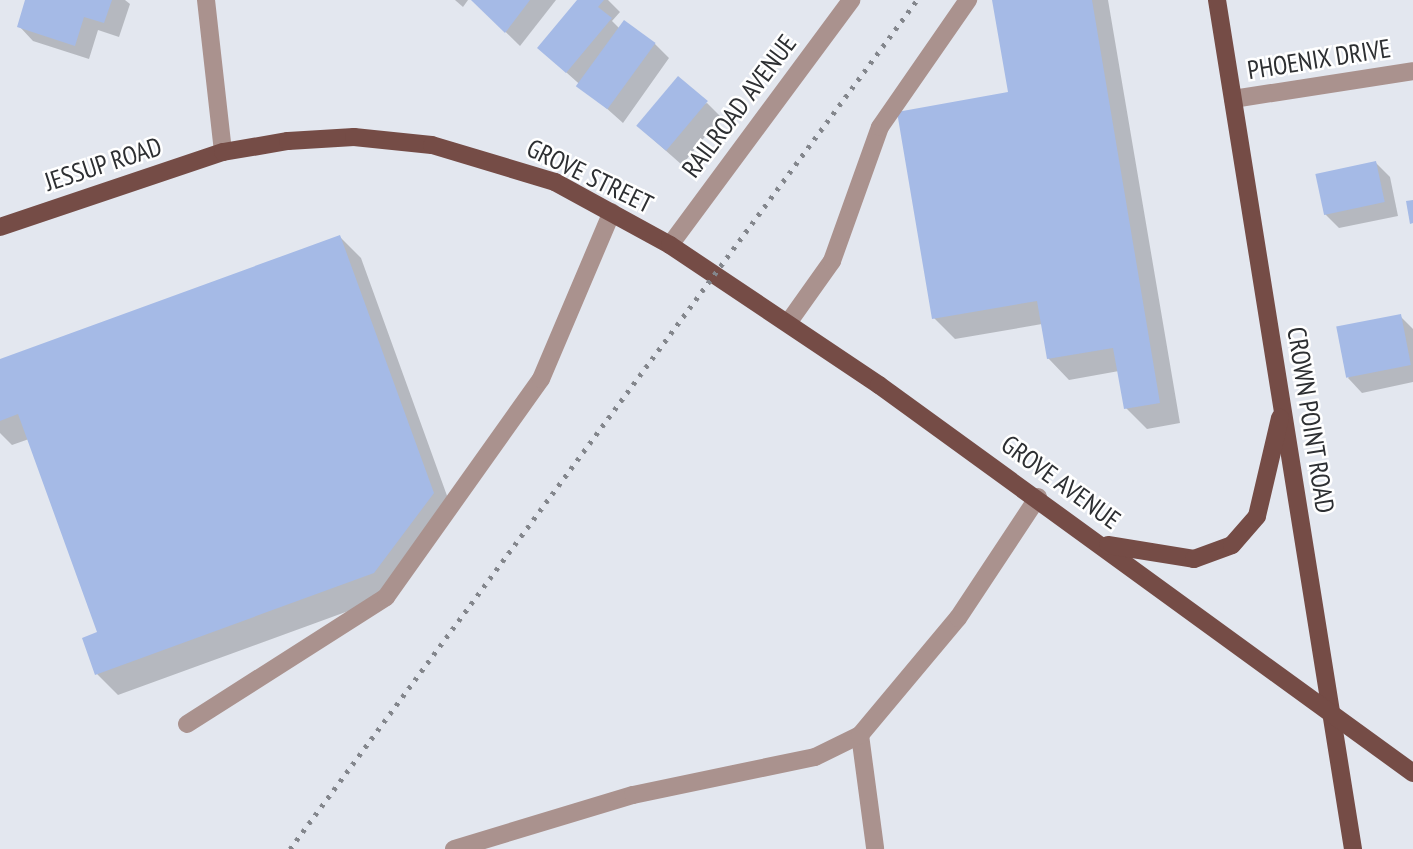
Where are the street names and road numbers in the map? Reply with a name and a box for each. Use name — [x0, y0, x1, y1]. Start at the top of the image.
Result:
street label: RAILROAD AVENUE — [675, 28, 803, 184]
street label: PHOENIX DRIVE — [1245, 32, 1393, 86]
street label: JESSUP ROAD — [40, 130, 166, 198]
street label: GROVE STREET — [522, 132, 658, 220]
street label: CROWN POINT ROAD — [1281, 324, 1341, 516]
street label: GROVE AVENUE — [995, 428, 1127, 536]

